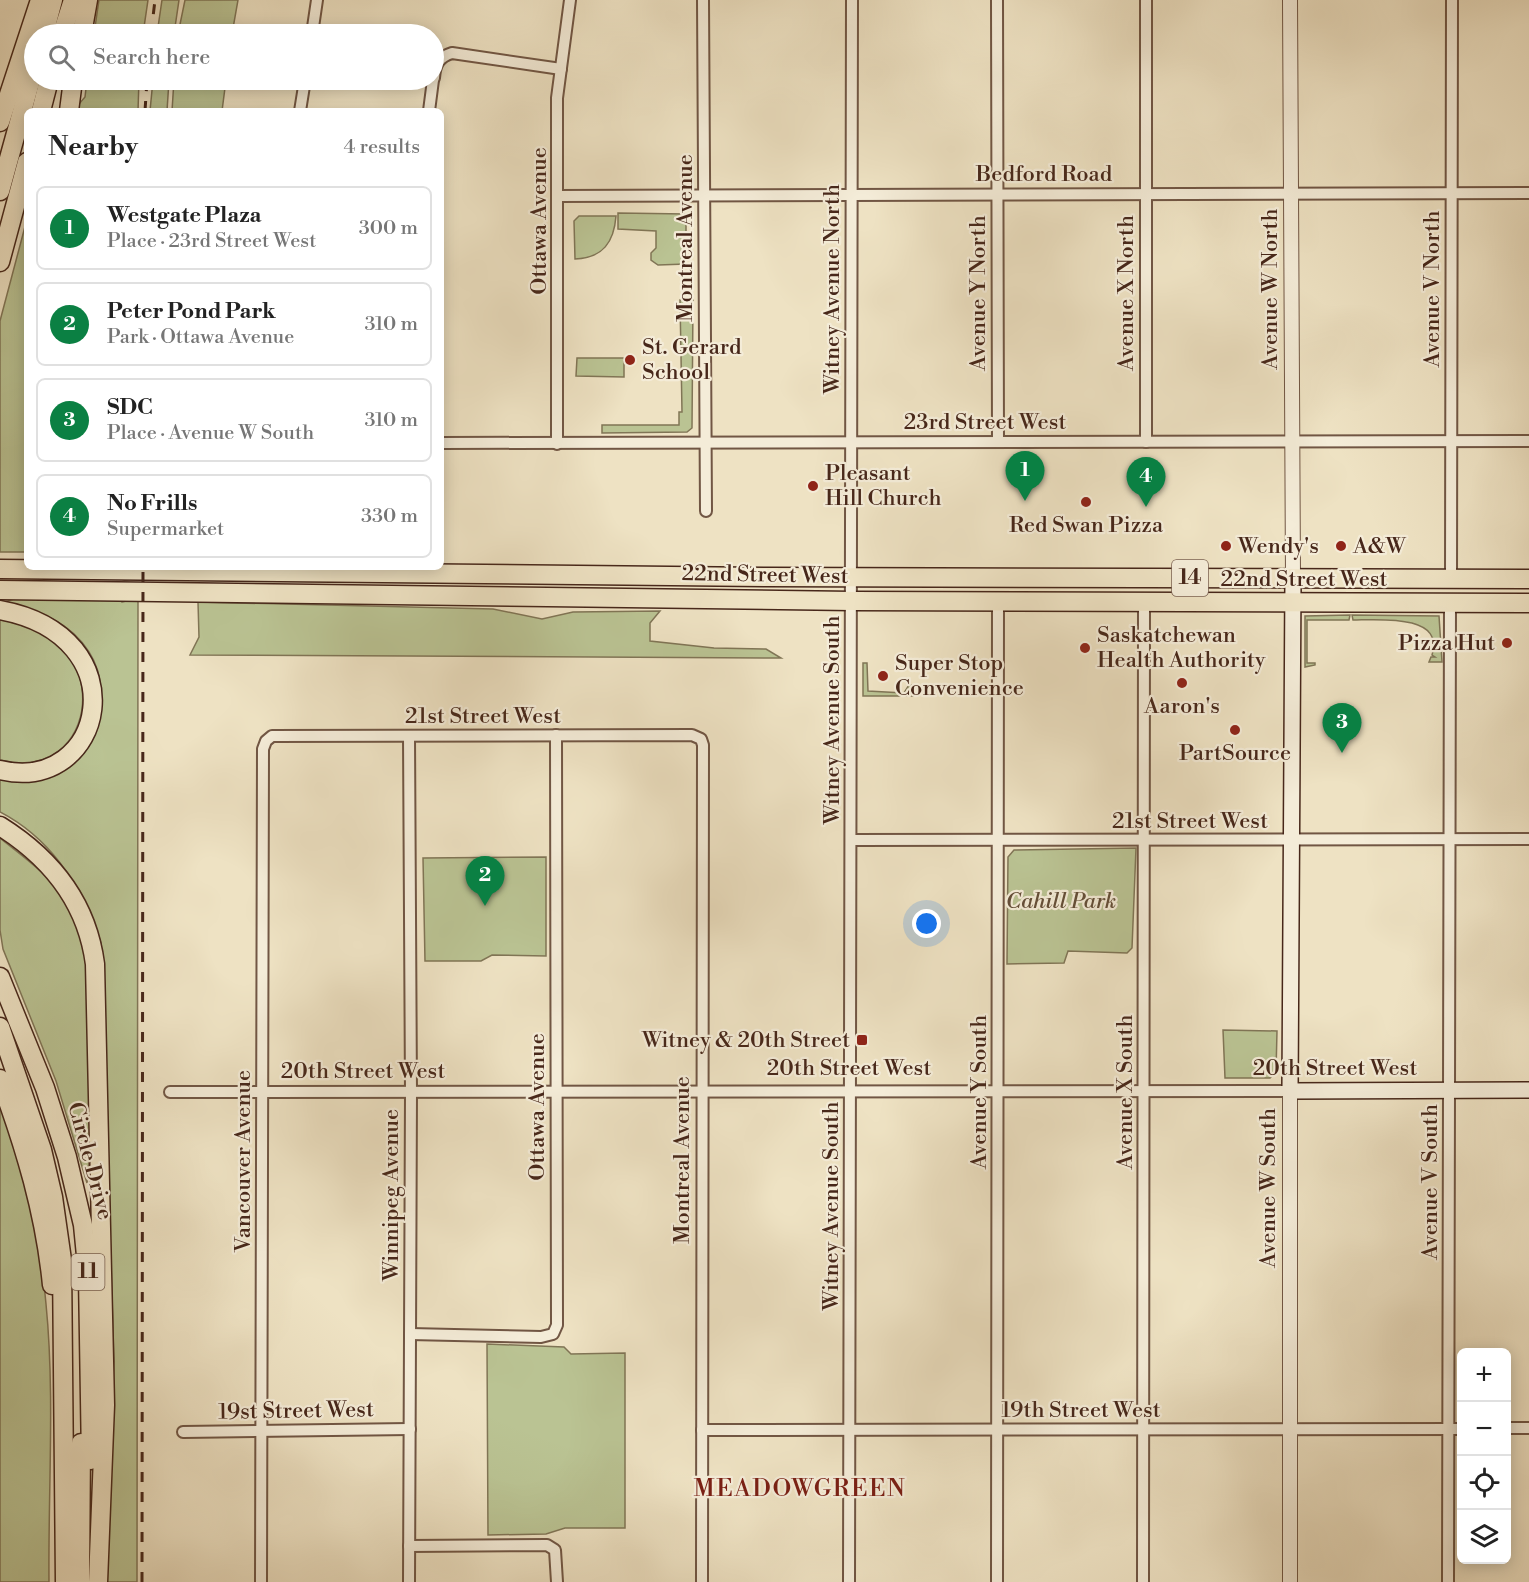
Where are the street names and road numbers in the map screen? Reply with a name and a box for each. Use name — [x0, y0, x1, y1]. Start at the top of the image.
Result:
street label: Ottawa Avenue — [526, 147, 553, 295]
street label: Montreal Avenue — [672, 154, 699, 322]
street label: Bedford Road — [975, 161, 1113, 188]
street label: Witney Avenue North — [819, 184, 846, 395]
street label: Avenue W North — [1257, 208, 1284, 371]
street label: Avenue V North — [1419, 210, 1446, 369]
street label: Avenue Y North — [965, 215, 992, 372]
street label: Avenue X North — [1113, 215, 1140, 372]
street label: 23rd Street West — [904, 409, 1066, 436]
street label: 22nd Street West — [681, 560, 849, 590]
road number: 14 — [1172, 560, 1208, 596]
street label: 22nd Street West — [1221, 566, 1388, 593]
street label: Witney Avenue South — [819, 615, 846, 826]
street label: 21st Street West — [405, 703, 561, 730]
street label: 21st Street West — [1112, 808, 1268, 835]
street label: Avenue X South — [1112, 1014, 1139, 1171]
street label: Avenue Y South — [966, 1015, 993, 1170]
street label: Ottawa Avenue — [524, 1033, 551, 1181]
street label: 20th Street West — [767, 1055, 931, 1082]
street label: 20th Street West — [1253, 1055, 1417, 1082]
street label: 20th Street West — [281, 1058, 445, 1085]
street label: Vancouver Avenue — [230, 1070, 257, 1253]
street label: Montreal Avenue — [669, 1076, 696, 1244]
street label: Circle Drive — [61, 1099, 119, 1223]
street label: Witney Avenue South — [818, 1101, 845, 1312]
street label: Avenue V South — [1417, 1104, 1444, 1261]
street label: Avenue W South — [1255, 1108, 1282, 1269]
street label: Winnipeg Avenue — [378, 1109, 405, 1282]
road number: 11 — [72, 1254, 104, 1290]
street label: 19st Street West — [218, 1396, 374, 1426]
street label: 19th Street West — [1001, 1397, 1161, 1424]

